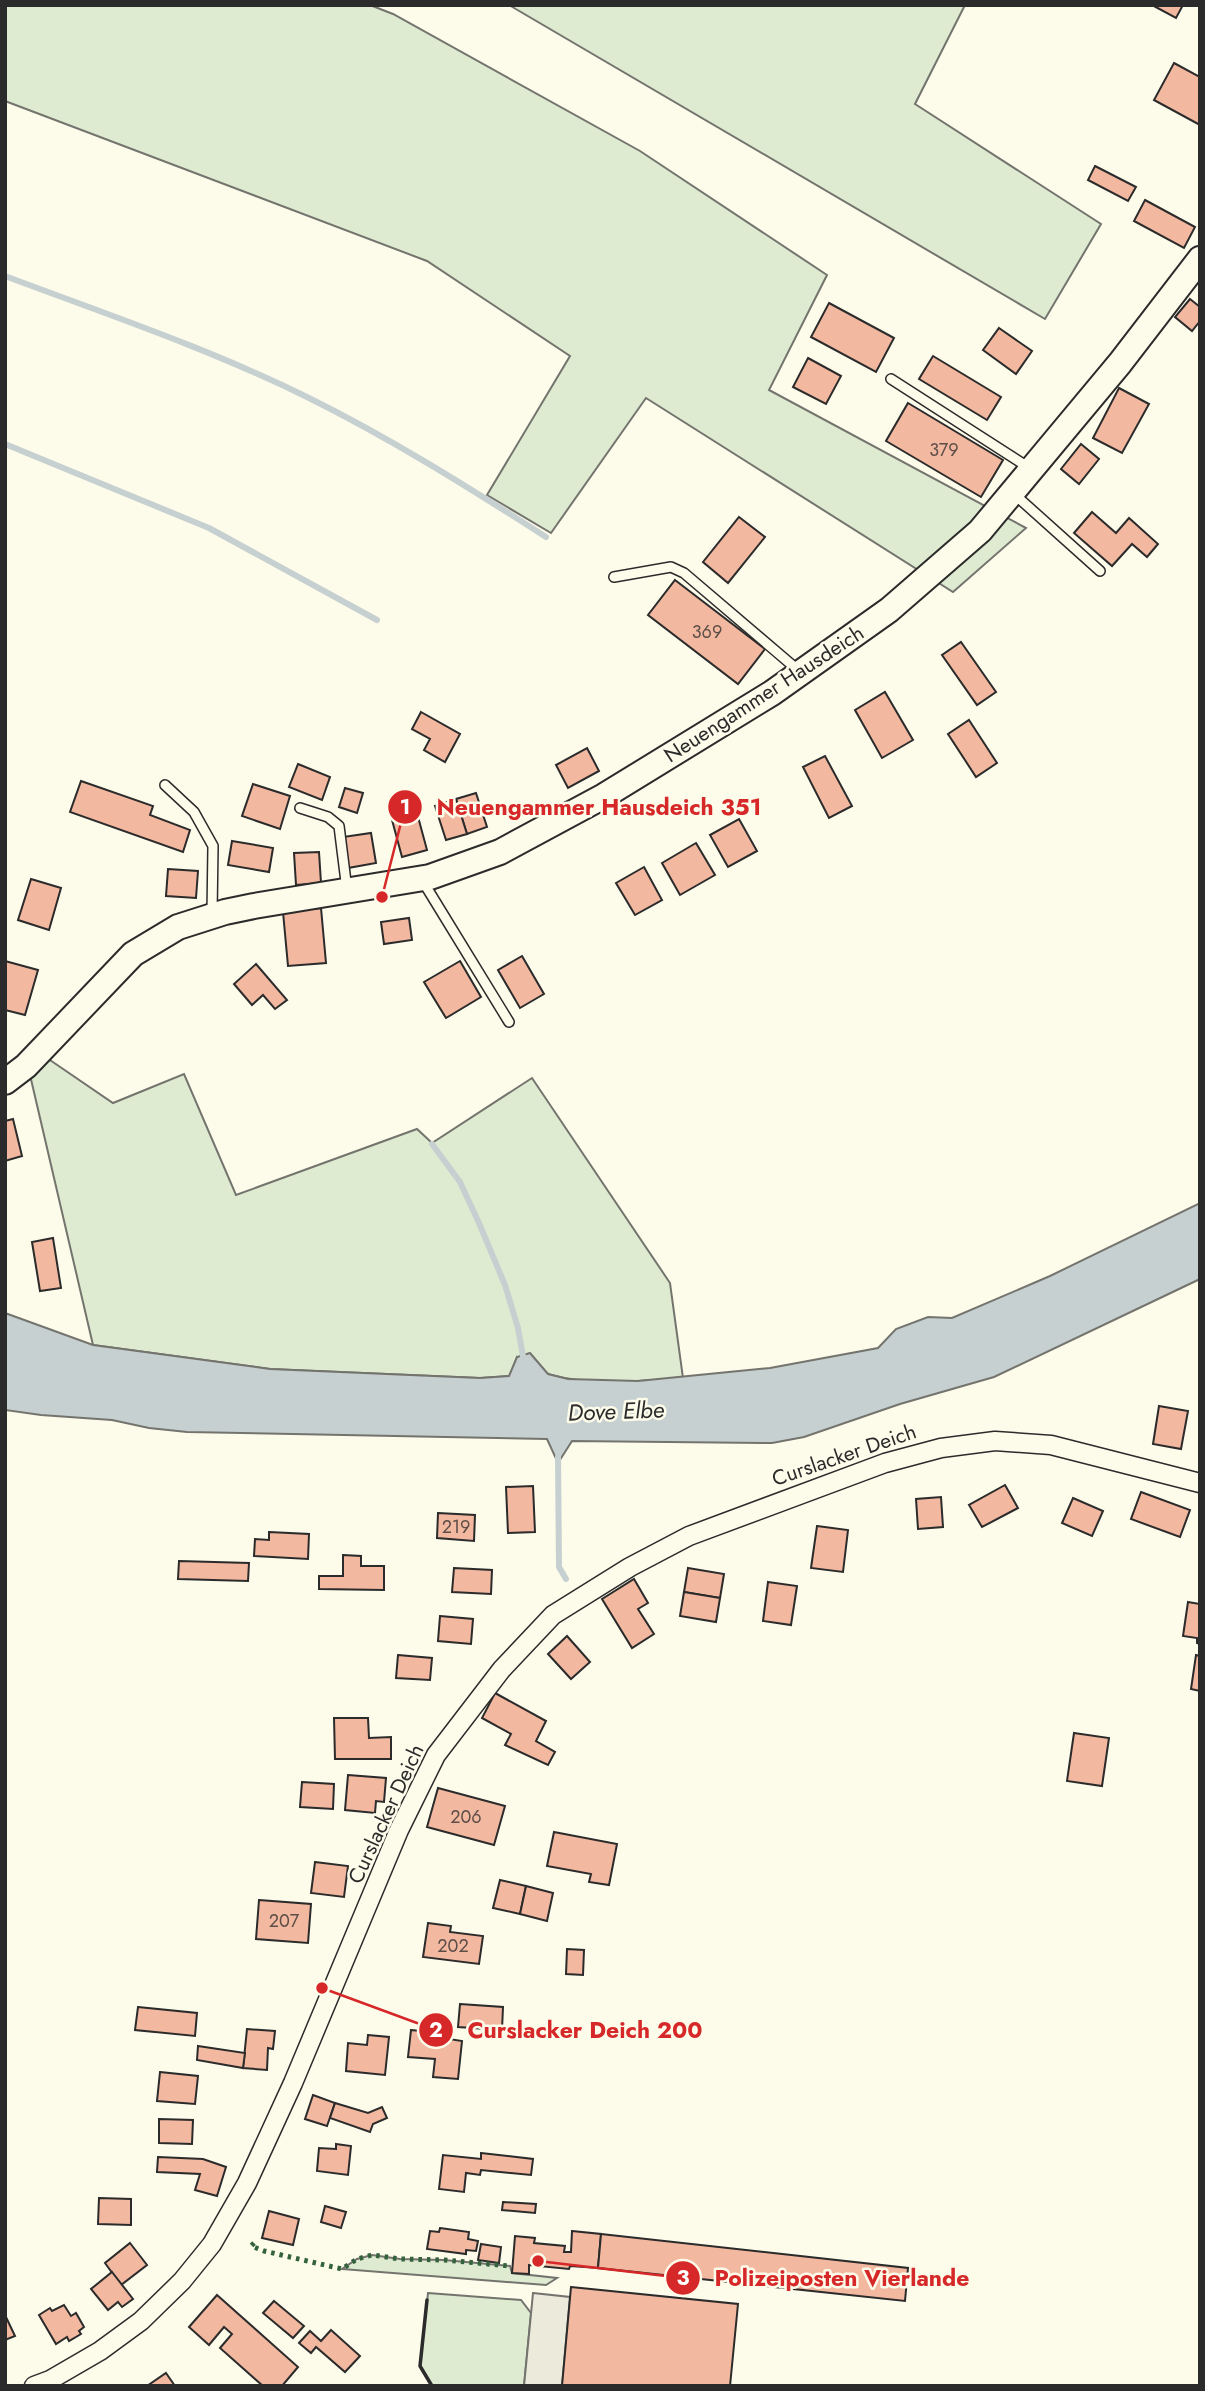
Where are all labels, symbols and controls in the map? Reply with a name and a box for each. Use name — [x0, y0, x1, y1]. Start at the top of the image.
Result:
house number: 379 — [929, 437, 959, 463]
street label: Neuengammer Hausdeich — [658, 618, 870, 770]
house number: 369 — [692, 619, 722, 645]
callout: Neuengammer Hausdeich 351 — [388, 785, 776, 829]
text: Neuengammer Hausdeich 351 — [437, 790, 761, 824]
text: 1 — [400, 792, 410, 822]
water label: Dove Elbe — [567, 1392, 665, 1430]
street label: Curslacker Deich — [768, 1416, 920, 1494]
house number: 219 — [442, 1514, 470, 1540]
street label: Curslacker Deich — [341, 1739, 431, 1889]
house number: 206 — [450, 1804, 482, 1830]
house number: 207 — [269, 1908, 300, 1934]
house number: 202 — [437, 1933, 469, 1959]
callout: Curslacker Deich 200 — [418, 2008, 716, 2052]
text: Curslacker Deich 200 — [468, 2013, 703, 2047]
text: 2 — [429, 2015, 443, 2045]
callout: Polizeiposten Vierlande — [666, 2256, 984, 2300]
text: Polizeiposten Vierlande — [715, 2261, 969, 2295]
text: 3 — [676, 2263, 690, 2293]

